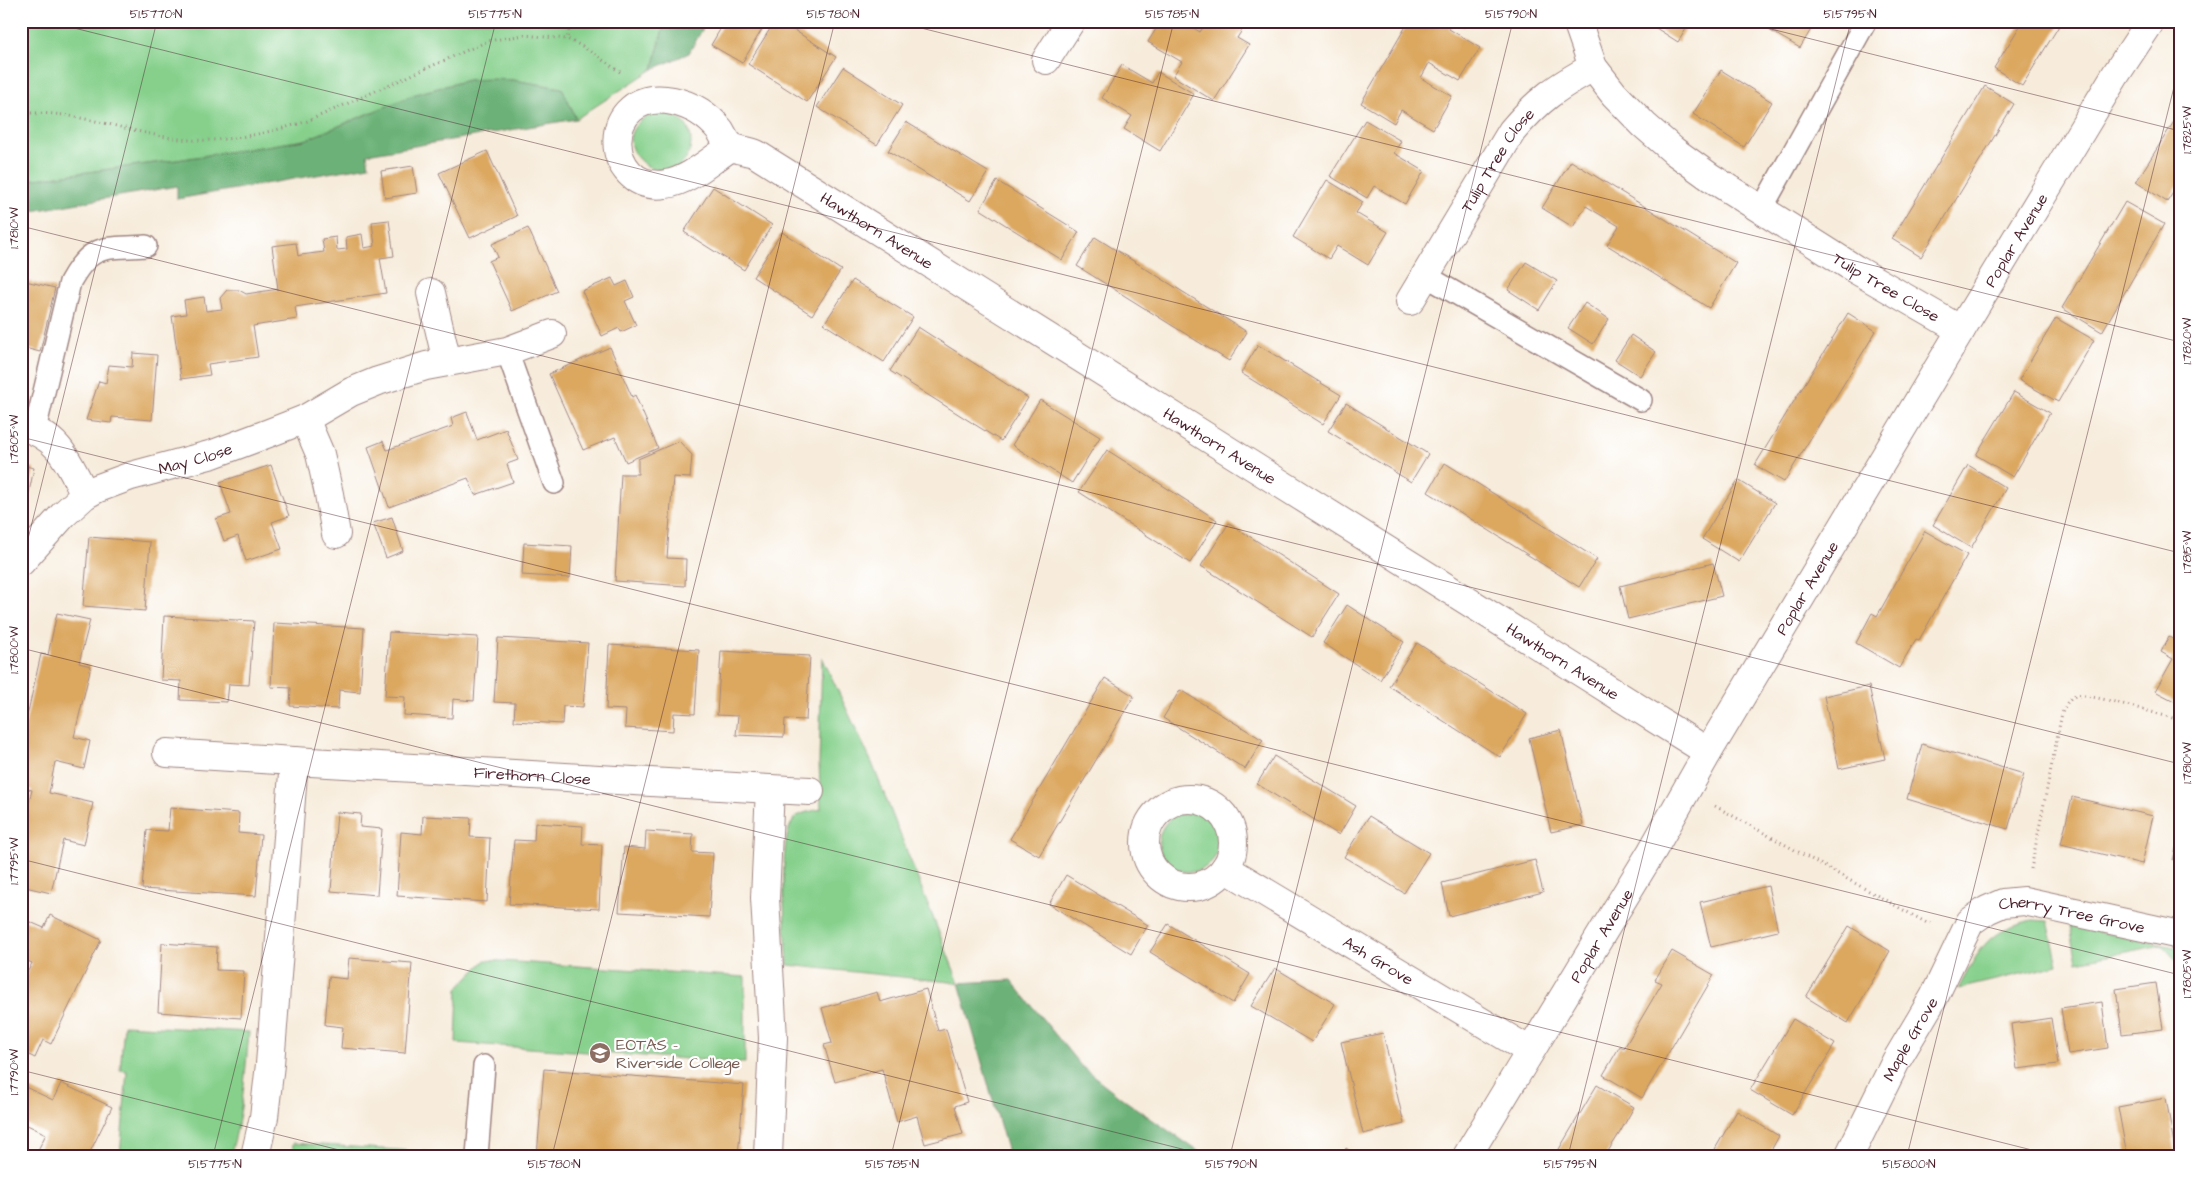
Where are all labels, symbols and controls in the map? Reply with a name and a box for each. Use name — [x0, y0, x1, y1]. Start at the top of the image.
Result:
text: 51.5770°N — [130, 6, 183, 23]
text: 51.5775°N — [468, 6, 522, 23]
text: 51.5780°N — [806, 6, 860, 23]
text: 51.5785°N — [1145, 6, 1199, 23]
text: 51.5790°N — [1485, 6, 1538, 23]
text: 51.5795°N — [1823, 6, 1877, 23]
street label: Tulip Tree Close — [1456, 103, 1540, 216]
text: 1.7825°W — [2179, 105, 2196, 154]
street label: Hawthorn Avenue — [816, 187, 937, 275]
street label: Poplar Avenue — [1980, 189, 2054, 291]
text: 1.7810°W — [6, 207, 23, 249]
street label: Tulip Tree Close — [1828, 248, 1944, 328]
text: 1.7820°W — [2179, 317, 2196, 364]
street label: Hawthorn Avenue — [1159, 403, 1280, 490]
text: 1.7805°W — [6, 414, 23, 463]
street label: May Close — [156, 438, 236, 480]
text: 1.7815°W — [2179, 530, 2196, 573]
street label: Poplar Avenue — [1771, 537, 1844, 639]
street label: Hawthorn Avenue — [1502, 618, 1623, 706]
text: 1.7800°W — [6, 626, 23, 674]
text: 1.7810°W — [2179, 742, 2196, 784]
street label: Firethorn Close — [473, 762, 592, 790]
text: 1.7795°W — [6, 837, 23, 885]
street label: Poplar Avenue — [1565, 885, 1639, 987]
street label: Cherry Tree Grove — [1998, 891, 2147, 939]
street label: Ash Grove — [1339, 931, 1418, 991]
text: 1.7805°W — [2179, 949, 2196, 998]
street label: Maple Grove — [1878, 993, 1944, 1085]
place label: EOTAS – Riverside College — [616, 1034, 741, 1075]
school or university icon: EOTAS – Riverside College — [588, 1041, 612, 1065]
text: 1.7790°W — [6, 1048, 23, 1095]
text: 51.5775°N — [188, 1156, 242, 1173]
text: 51.5780°N — [527, 1156, 581, 1173]
text: 51.5785°N — [865, 1156, 919, 1173]
text: 51.5790°N — [1205, 1156, 1258, 1173]
text: 51.5795°N — [1543, 1156, 1597, 1173]
text: 51.5800°N — [1882, 1156, 1936, 1173]

